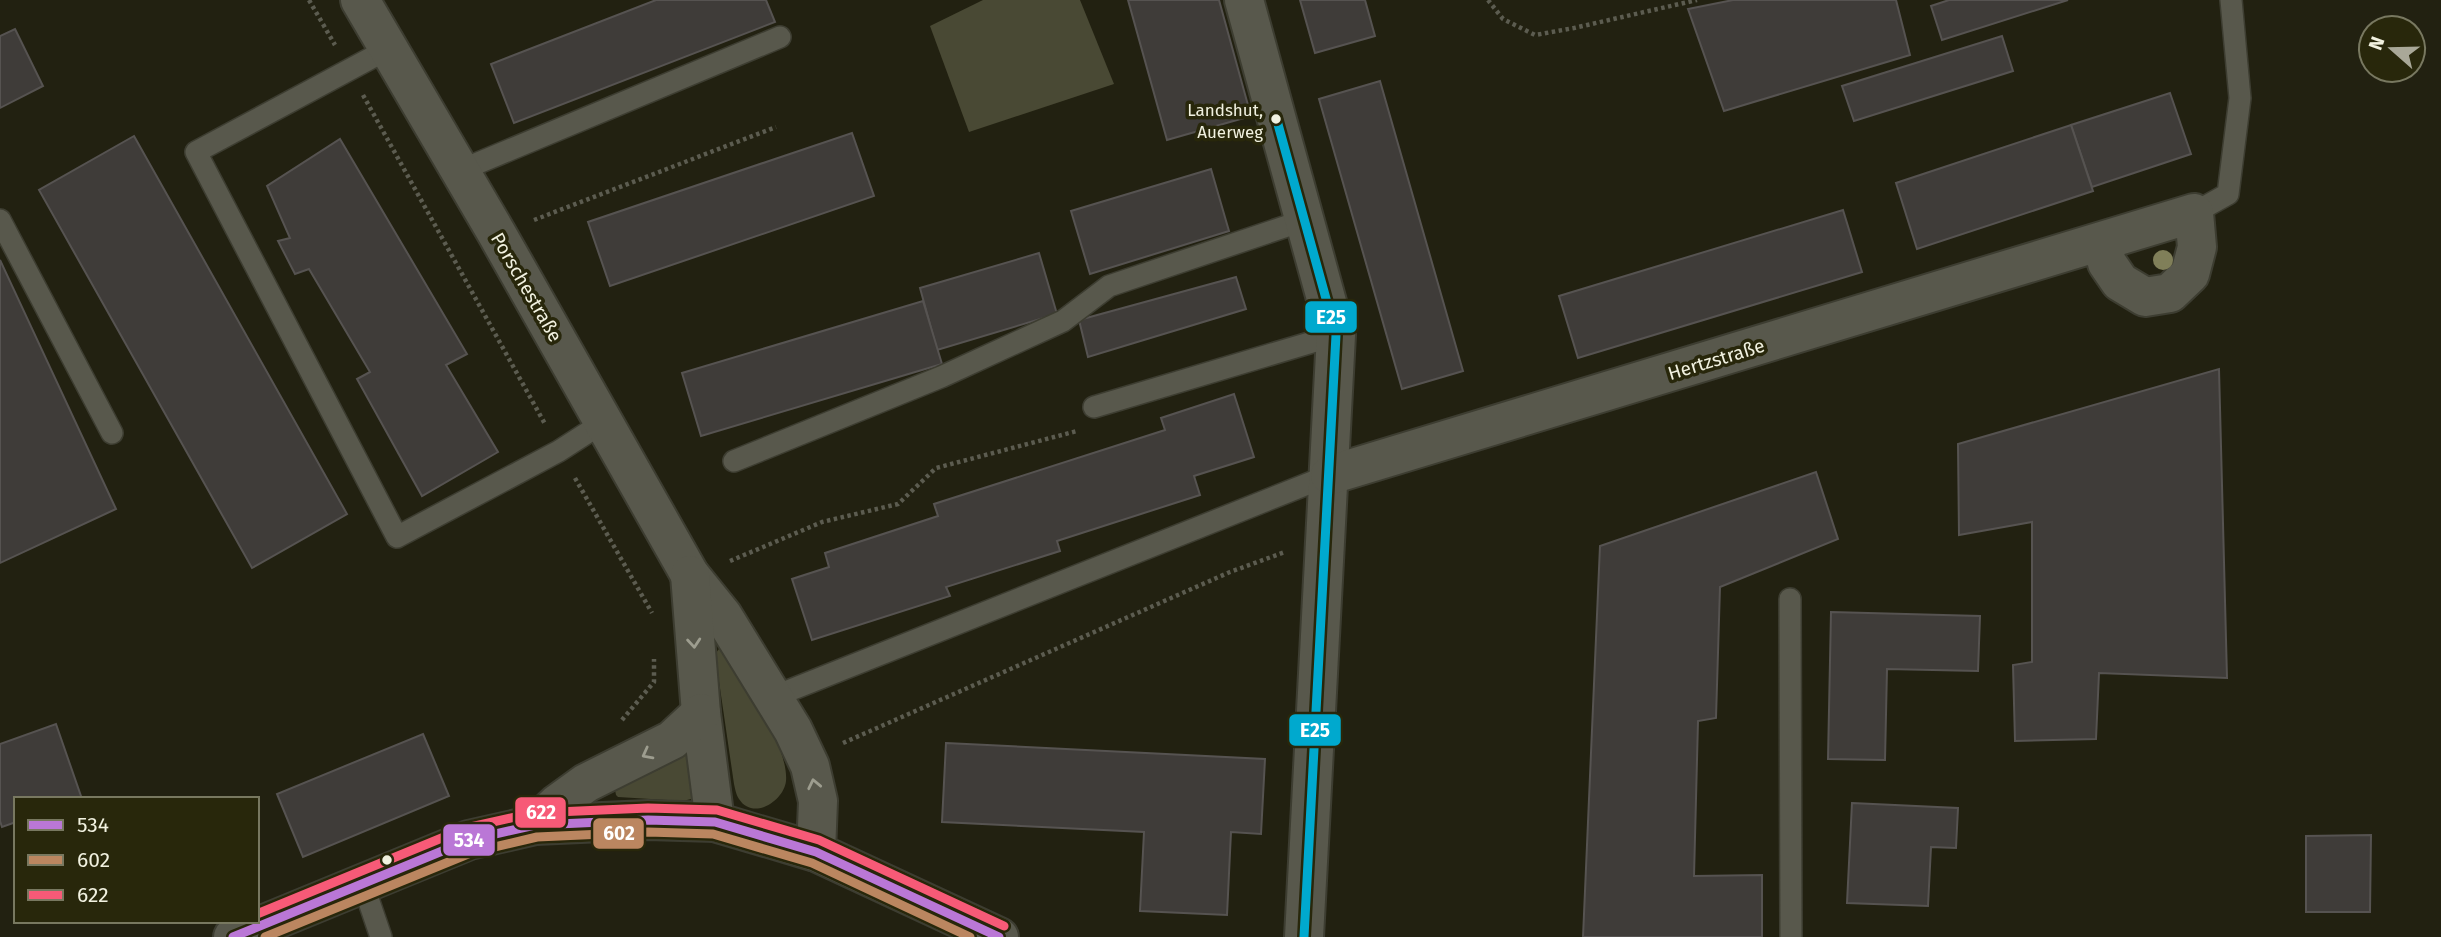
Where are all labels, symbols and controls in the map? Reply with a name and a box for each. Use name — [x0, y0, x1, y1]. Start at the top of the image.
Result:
north arrow — [2357, 14, 2427, 84]
text: N — [2364, 33, 2389, 53]
place label: Landshut, Auerweg — [1187, 100, 1263, 143]
marker: Landshut, Auerweg — [1269, 112, 1283, 126]
street label: Porschestraße — [486, 228, 567, 346]
line badge: E25 — [1304, 300, 1358, 334]
text: E25 — [1316, 306, 1346, 329]
street label: Hertzstraße — [1665, 334, 1767, 385]
one-way arrow — [687, 637, 702, 649]
line badge: E25 — [1288, 713, 1342, 747]
text: E25 — [1300, 719, 1330, 742]
one-way arrow — [641, 745, 654, 759]
one-way arrow — [808, 778, 823, 790]
line badge: 622 — [514, 796, 567, 829]
legend — [14, 797, 259, 923]
text: 622 — [526, 801, 556, 824]
text: 534 — [77, 812, 109, 838]
line badge: 602 — [592, 817, 645, 850]
text: 602 — [603, 822, 635, 845]
line badge: 534 — [442, 823, 496, 857]
text: 534 — [454, 829, 485, 852]
text: 602 — [77, 847, 110, 873]
unlabelled marker — [380, 853, 394, 867]
text: 622 — [77, 882, 109, 908]

